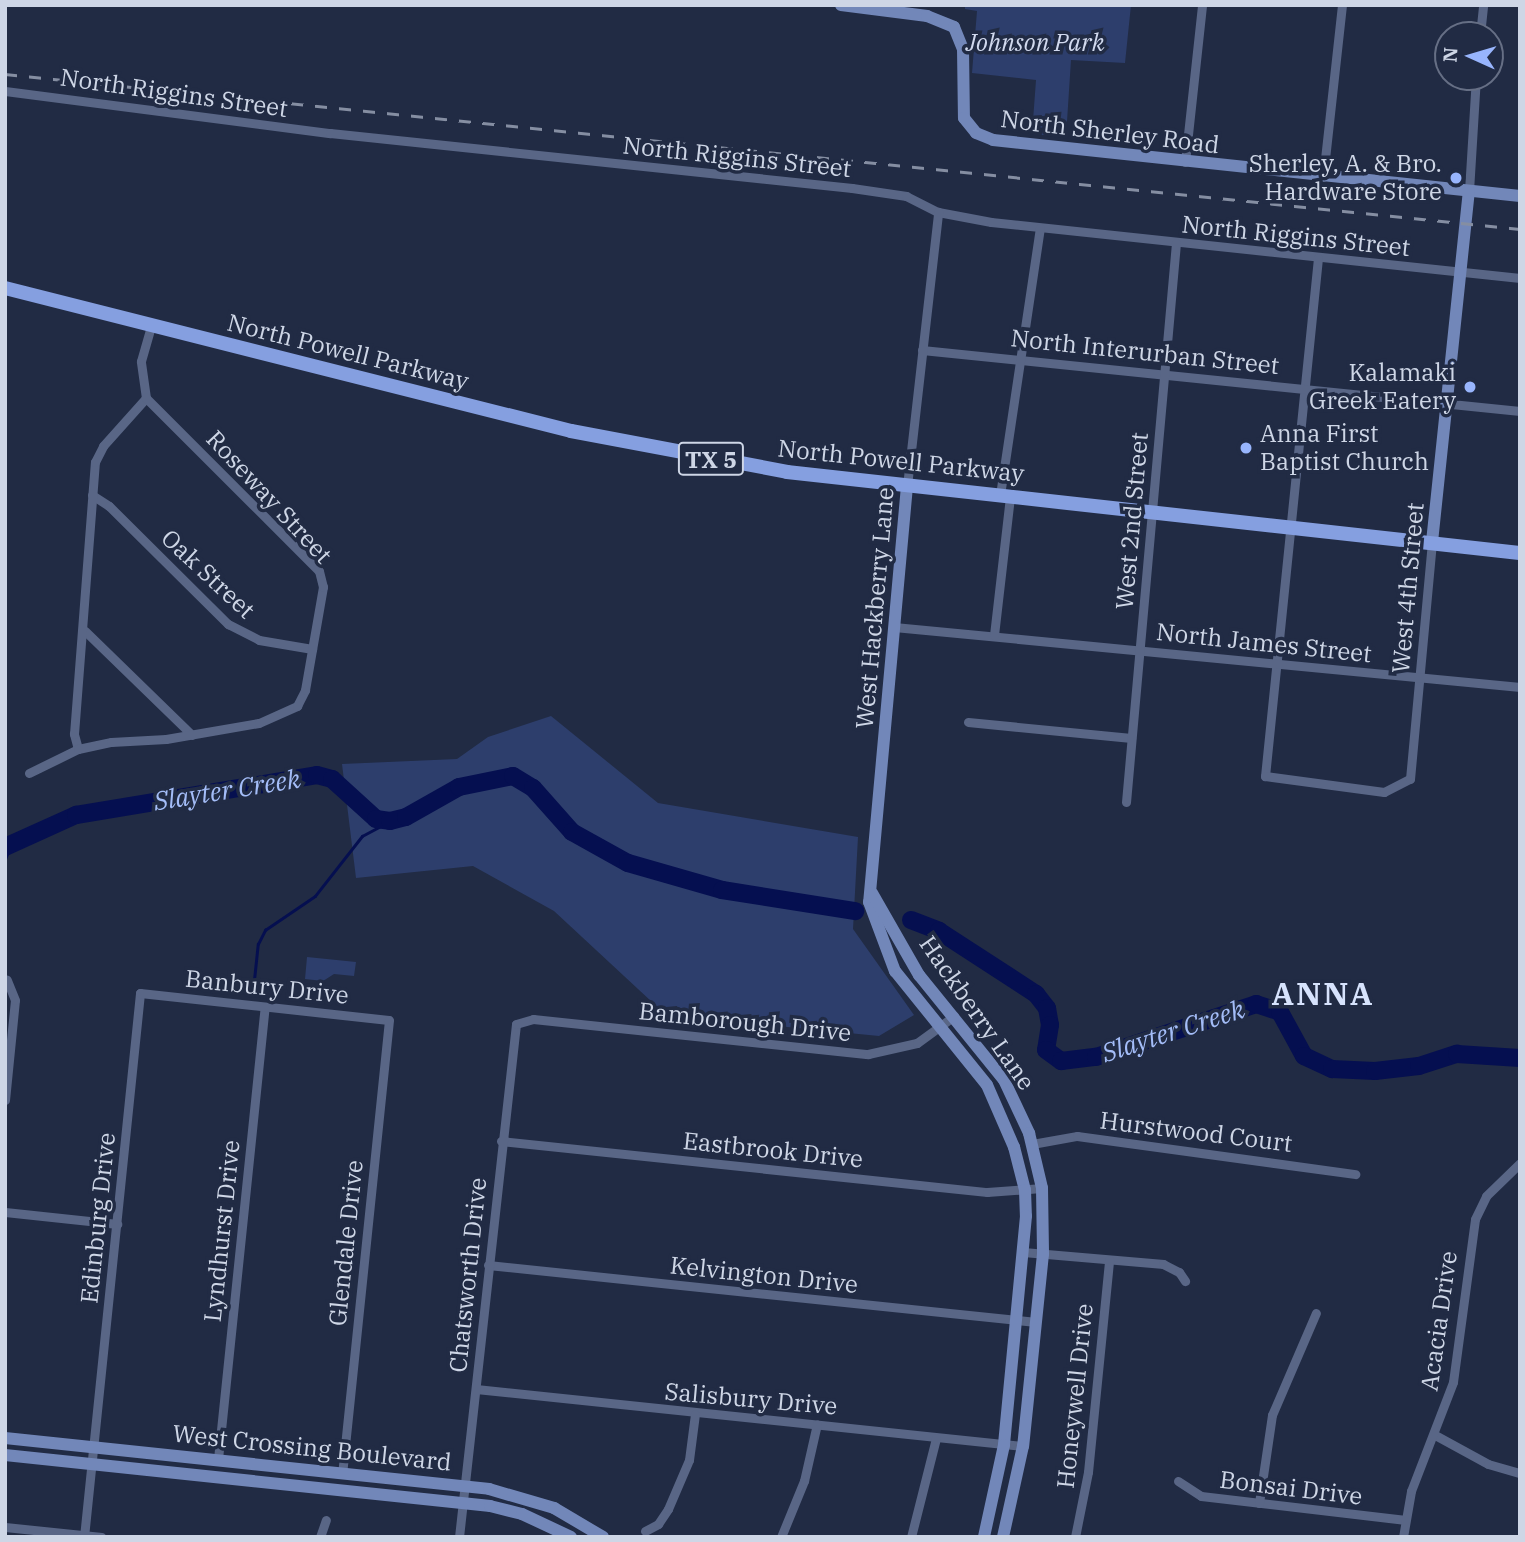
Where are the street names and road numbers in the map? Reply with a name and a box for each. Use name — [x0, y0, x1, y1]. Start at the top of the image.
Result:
street label: North Riggins Street — [58, 63, 290, 123]
street label: North Sherley Road — [999, 104, 1221, 160]
street label: North Riggins Street — [621, 131, 853, 183]
street label: North Riggins Street — [1180, 210, 1412, 262]
street label: North Powell Parkway — [224, 308, 472, 396]
street label: North Interurban Street — [1009, 324, 1281, 380]
street label: Roseway Street — [200, 425, 338, 569]
street label: West 2nd Street — [1110, 431, 1154, 611]
street label: North Powell Parkway — [776, 434, 1026, 488]
road number: TX 5 — [678, 440, 744, 478]
street label: West Hackberry Lane — [850, 486, 900, 730]
street label: West 4th Street — [1386, 501, 1430, 675]
street label: Oak Street — [155, 523, 261, 625]
street label: North James Street — [1155, 617, 1373, 669]
street label: Hackberry Lane — [913, 930, 1041, 1096]
street label: Banbury Drive — [184, 964, 350, 1010]
street label: Bamborough Drive — [637, 997, 853, 1047]
street label: Hurstwood Court — [1098, 1106, 1294, 1158]
street label: Eastbrook Drive — [682, 1126, 864, 1174]
street label: Edinburg Drive — [75, 1131, 121, 1305]
street label: Lyndhurst Drive — [198, 1139, 246, 1323]
street label: Glendale Drive — [323, 1159, 369, 1327]
street label: Chatsworth Drive — [443, 1176, 493, 1374]
street label: Acacia Drive — [1415, 1249, 1463, 1393]
street label: Kelvington Drive — [669, 1251, 859, 1299]
street label: Honeywell Drive — [1051, 1302, 1099, 1490]
street label: Salisbury Drive — [663, 1377, 839, 1421]
street label: West Crossing Boulevard — [171, 1419, 453, 1477]
street label: Bonsai Drive — [1218, 1465, 1364, 1511]

